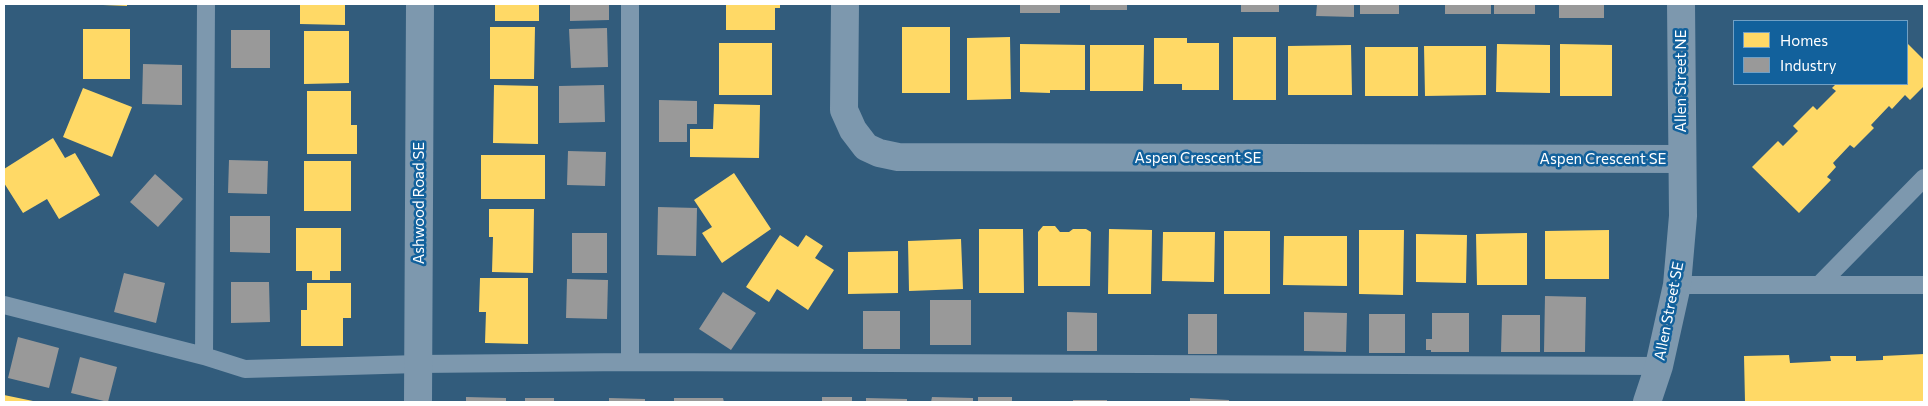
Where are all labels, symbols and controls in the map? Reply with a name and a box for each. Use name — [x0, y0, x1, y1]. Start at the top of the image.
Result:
legend — [1733, 20, 1908, 85]
street label: Allen Street NE — [1672, 30, 1690, 132]
text: Homes — [1780, 31, 1828, 49]
text: Industry — [1780, 56, 1837, 74]
street label: Ashwood Road SE — [410, 142, 428, 264]
street label: Aspen Crescent SE — [1135, 149, 1261, 167]
street label: Aspen Crescent SE — [1540, 150, 1666, 168]
street label: Allen Street SE — [1651, 260, 1687, 362]

